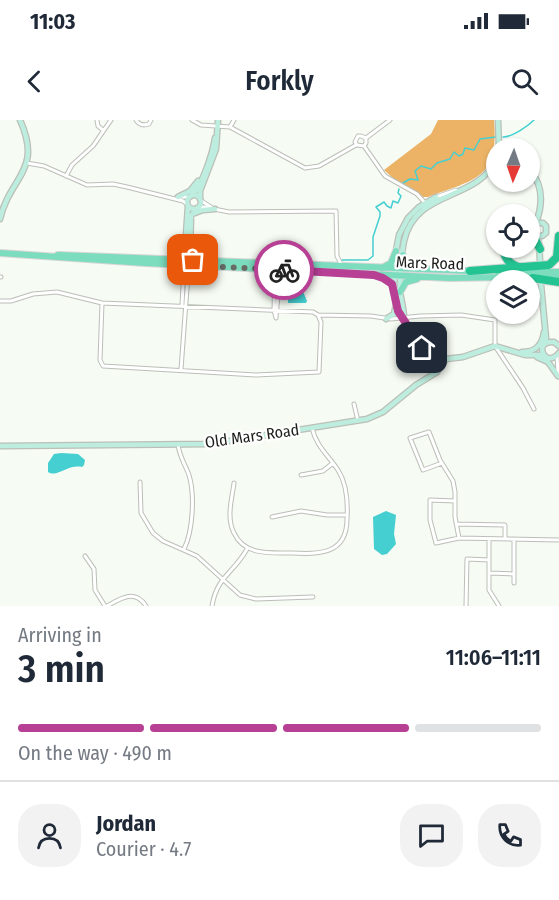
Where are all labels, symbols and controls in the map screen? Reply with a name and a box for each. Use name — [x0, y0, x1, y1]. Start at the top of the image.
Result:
text: 11:03 — [30, 8, 75, 35]
icon: back — [18, 65, 51, 98]
text: Forkly — [245, 65, 314, 97]
icon: search — [508, 65, 541, 98]
north arrow — [486, 138, 540, 192]
map controls — [486, 138, 540, 324]
button: locate — [486, 204, 540, 258]
pin — [167, 234, 218, 285]
courier — [254, 240, 314, 300]
icon: bag — [176, 243, 209, 276]
street label: Mars Road — [396, 252, 464, 274]
icon: bike — [268, 254, 301, 287]
button: layers — [486, 270, 540, 324]
pin — [396, 322, 447, 373]
icon: home — [405, 331, 438, 364]
street label: Old Mars Road — [204, 420, 300, 452]
text: Arriving in — [18, 623, 102, 647]
text: 11:06–11:11 — [446, 644, 541, 671]
text: 3 min — [18, 646, 105, 692]
text: On the way · 490 m — [18, 741, 172, 765]
button: person — [18, 804, 81, 867]
button: chat — [400, 804, 463, 867]
button: phone — [478, 804, 541, 867]
text: Jordan — [96, 810, 156, 837]
text: Courier · 4.7 — [96, 837, 191, 861]

